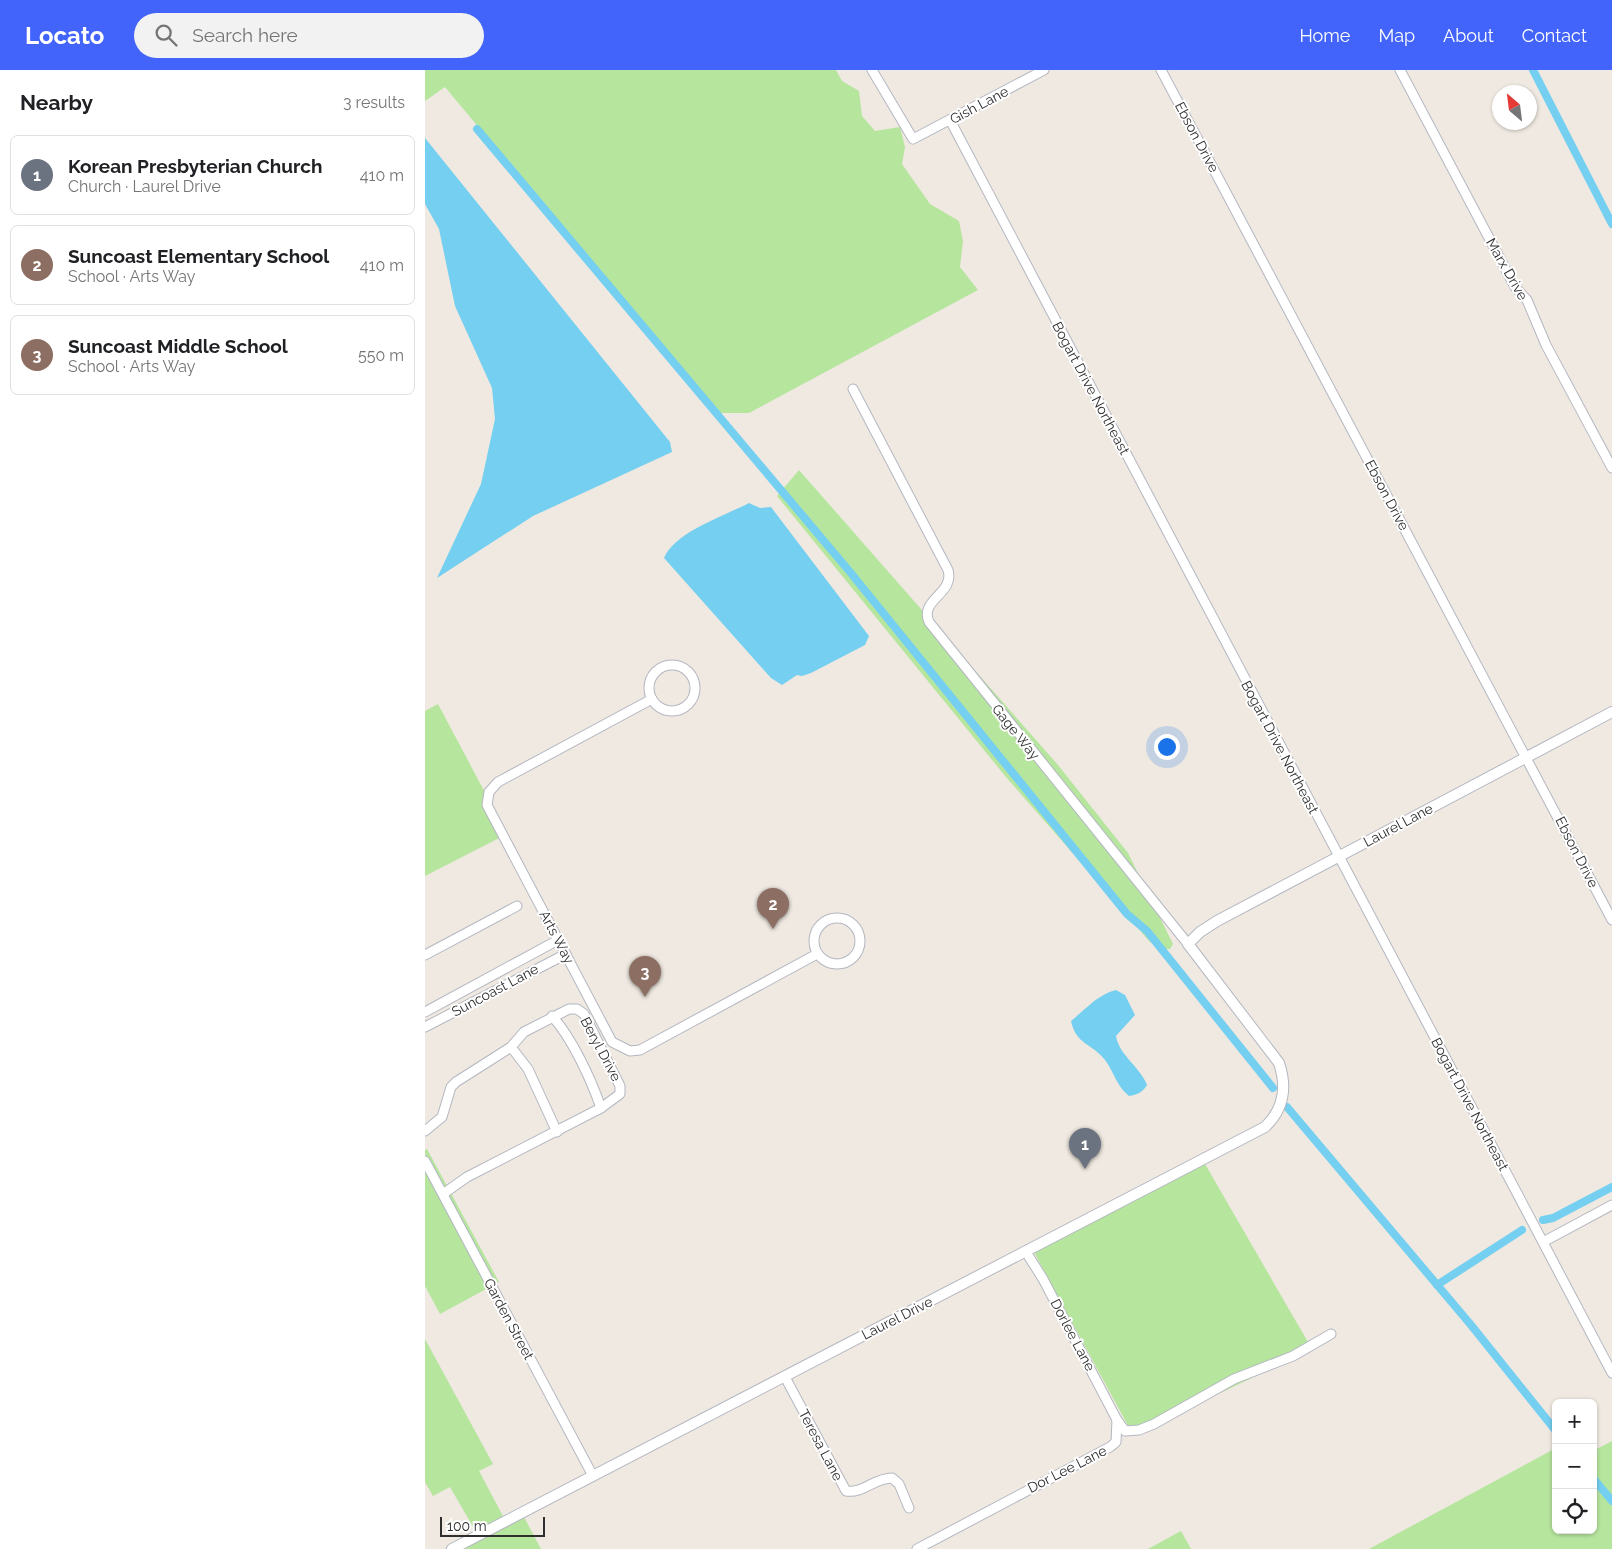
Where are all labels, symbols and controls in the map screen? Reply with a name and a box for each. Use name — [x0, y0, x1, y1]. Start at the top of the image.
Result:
search box — [134, 13, 484, 58]
text: Locato — [25, 21, 104, 50]
icon: search — [152, 21, 180, 49]
text: Search here — [192, 24, 298, 46]
text: Home — [1299, 25, 1350, 46]
text: Map — [1378, 25, 1415, 46]
text: About — [1443, 25, 1494, 46]
text: Contact — [1522, 25, 1587, 46]
street label: Gish Lane — [947, 83, 1011, 127]
north arrow — [1492, 85, 1537, 130]
text: Nearby — [20, 90, 93, 115]
text: 3 results — [343, 93, 405, 112]
street label: Ebson Drive — [1172, 99, 1222, 175]
text: Korean Presbyterian Church — [68, 155, 322, 177]
text: 1 — [33, 166, 41, 185]
text: 410 m — [360, 166, 404, 185]
text: Church · Laurel Drive — [68, 177, 221, 196]
street label: Marx Drive — [1483, 235, 1531, 303]
text: Suncoast Elementary School — [68, 245, 329, 267]
text: 2 — [32, 256, 42, 275]
text: 410 m — [360, 256, 404, 275]
text: School · Arts Way — [68, 267, 196, 286]
street label: Bogart Drive Northeast — [1049, 319, 1133, 457]
text: Suncoast Middle School — [68, 335, 288, 357]
text: 3 — [33, 346, 41, 365]
text: 550 m — [358, 346, 404, 365]
text: School · Arts Way — [68, 357, 196, 376]
street label: Ebson Drive — [1362, 457, 1412, 533]
street label: Bogart Drive Northeast — [1238, 678, 1322, 816]
street label: Gage Way — [989, 701, 1043, 763]
your location — [1154, 734, 1180, 760]
street label: Laurel Lane — [1361, 800, 1435, 850]
street label: Ebson Drive — [1552, 814, 1602, 890]
pin: 2 — [757, 888, 789, 929]
street label: Arts Way — [536, 908, 578, 967]
pin: 3 — [629, 956, 661, 997]
street label: Suncoast Lane — [449, 960, 541, 1020]
street label: Beryl Drive — [577, 1014, 625, 1084]
street label: Bogart Drive Northeast — [1428, 1035, 1512, 1173]
pin: 1 — [1069, 1128, 1101, 1169]
street label: Garden Street — [481, 1276, 537, 1363]
street label: Laurel Drive — [859, 1293, 935, 1343]
street label: Dorlee Lane — [1047, 1296, 1099, 1374]
map controls — [1552, 1399, 1597, 1534]
button: + — [1552, 1399, 1597, 1444]
street label: Teresa Lane — [796, 1407, 846, 1483]
street label: Dor Lee Lane — [1025, 1442, 1109, 1496]
button: − — [1552, 1444, 1597, 1489]
button: locate — [1552, 1489, 1597, 1534]
scale bar — [440, 1514, 545, 1537]
text: 100 m — [447, 1518, 487, 1534]

